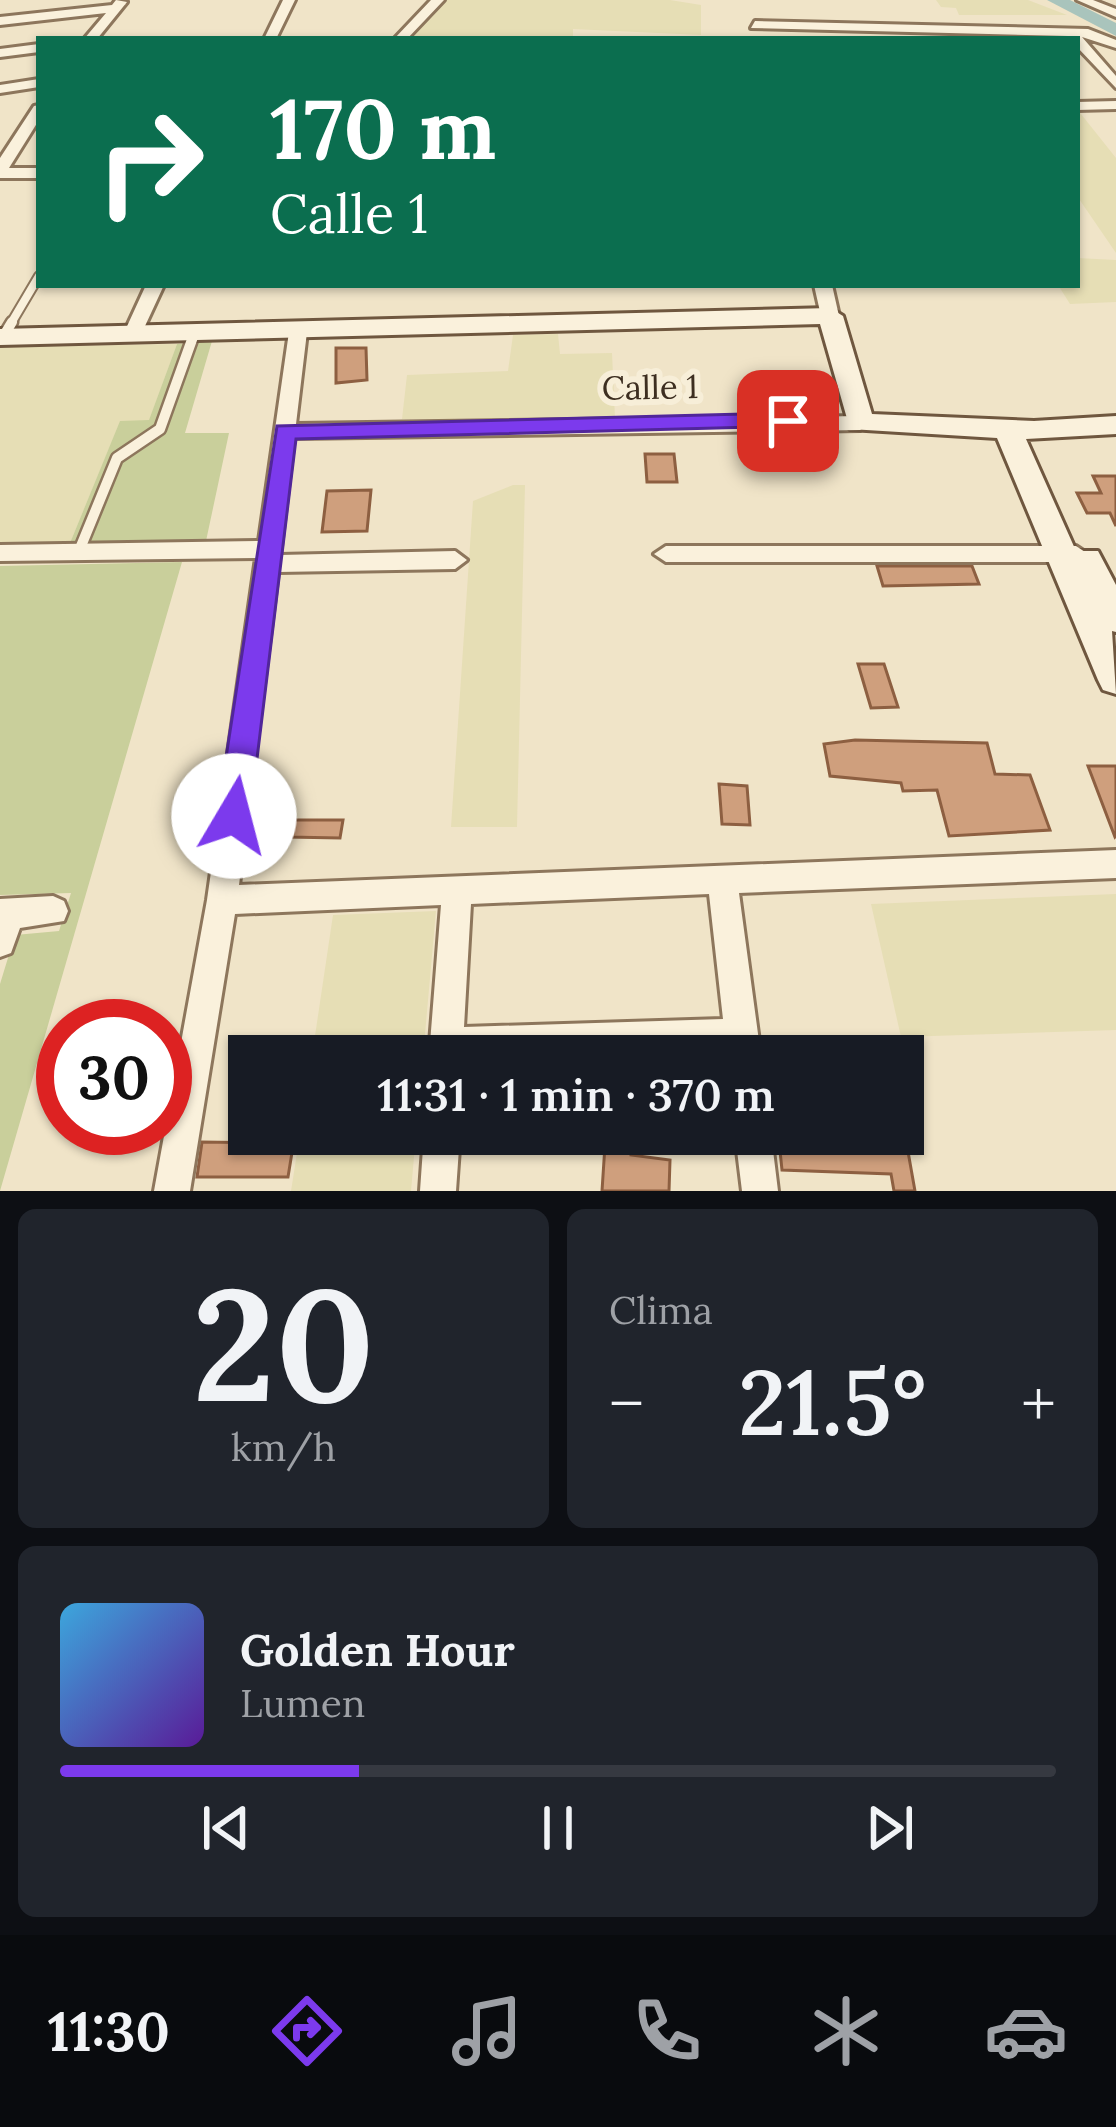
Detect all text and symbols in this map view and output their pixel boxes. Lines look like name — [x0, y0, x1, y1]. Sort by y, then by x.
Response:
text: 170 m — [270, 74, 496, 182]
icon: right — [72, 84, 228, 240]
text: Calle 1 — [270, 179, 428, 248]
street label: Calle 1 — [601, 365, 699, 409]
pin — [737, 370, 839, 472]
icon: arrive — [755, 388, 821, 454]
position arrow — [171, 753, 297, 879]
speed limit sign: 30 — [36, 999, 192, 1155]
text: 11:31 · 1 min · 370 m — [377, 1066, 775, 1123]
text: 20 — [192, 1244, 375, 1444]
text: Clima — [609, 1285, 713, 1335]
text: 21.5° — [738, 1344, 927, 1460]
text: − — [609, 1361, 644, 1445]
text: + — [1021, 1361, 1056, 1445]
text: km/h — [231, 1422, 336, 1472]
text: Golden Hour — [240, 1621, 515, 1678]
text: Lumen — [240, 1678, 366, 1728]
icon: previous — [193, 1795, 259, 1861]
icon: pause — [525, 1795, 591, 1861]
icon: next — [857, 1795, 923, 1861]
icon: directions — [265, 1989, 349, 2073]
icon: music — [445, 1989, 529, 2073]
icon: phone — [625, 1989, 709, 2073]
icon: climate — [804, 1989, 888, 2073]
icon: car — [984, 1989, 1068, 2073]
text: 11:30 — [48, 1997, 170, 2066]

